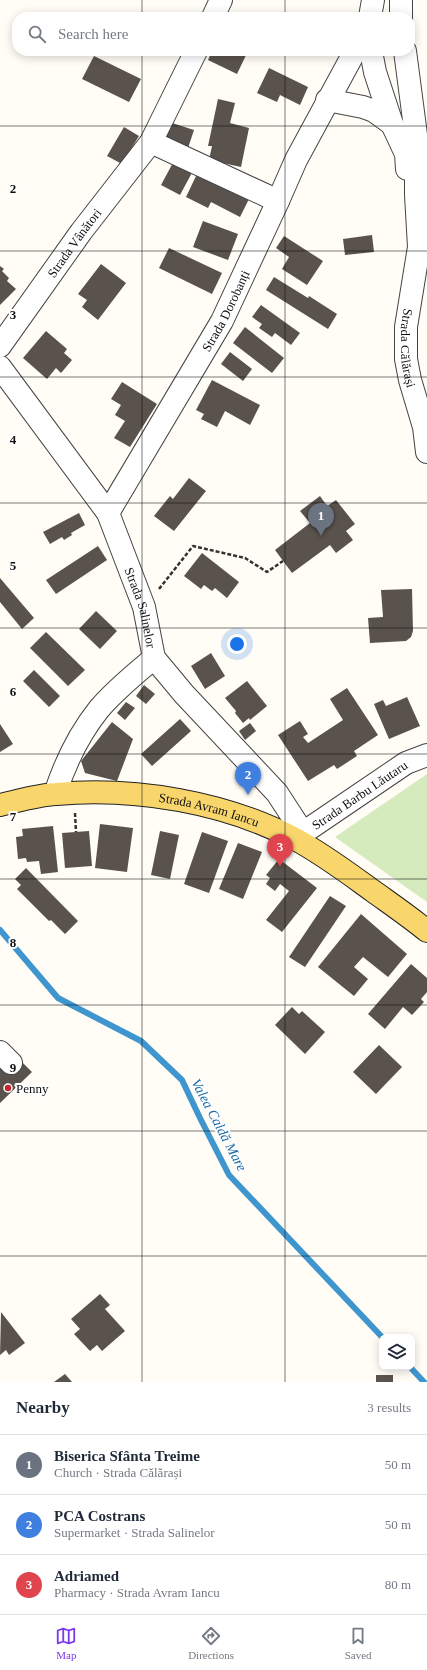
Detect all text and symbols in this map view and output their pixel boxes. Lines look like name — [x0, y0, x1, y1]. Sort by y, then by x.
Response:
search box — [12, 12, 415, 56]
icon: search — [26, 23, 48, 45]
text: Search here — [58, 26, 128, 42]
text: 2 — [10, 181, 16, 196]
street label: Strada Vânători — [44, 205, 104, 280]
street label: Strada Dorobanți — [198, 267, 252, 354]
text: 3 — [10, 307, 17, 322]
street label: Strada Călărași — [398, 308, 419, 390]
text: 4 — [10, 432, 17, 447]
pin: 1 — [308, 503, 334, 536]
text: 5 — [10, 558, 17, 573]
street label: Strada Salinelor — [122, 565, 159, 650]
your location — [227, 634, 247, 654]
text: 6 — [10, 684, 17, 699]
street label: Strada Barbu Lăutaru — [309, 757, 410, 832]
pin: 2 — [235, 762, 261, 795]
street label: Strada Avram Iancu — [158, 789, 262, 830]
text: 7 — [10, 809, 17, 824]
pin: 3 — [267, 834, 293, 867]
text: 8 — [10, 935, 17, 950]
text: 9 — [10, 1060, 17, 1075]
water label: Valea Caldă Mare — [188, 1076, 250, 1174]
place label: Penny — [16, 1081, 49, 1096]
marker: Penny — [3, 1083, 13, 1093]
map controls — [379, 1334, 415, 1370]
button: layers — [379, 1334, 415, 1370]
text: Nearby — [16, 1398, 70, 1417]
text: 3 results — [367, 1400, 411, 1415]
text: Biserica Sfânta Treime — [54, 1448, 200, 1464]
text: 1 — [26, 1457, 32, 1472]
text: 50 m — [385, 1457, 411, 1472]
text: Church · Strada Călărași — [54, 1465, 182, 1480]
text: PCA Costrans — [54, 1508, 145, 1524]
text: 2 — [26, 1517, 32, 1532]
text: 50 m — [385, 1517, 411, 1532]
text: Supermarket · Strada Salinelor — [54, 1525, 215, 1540]
text: Adriamed — [54, 1568, 119, 1584]
text: 3 — [26, 1577, 32, 1592]
text: 80 m — [385, 1577, 411, 1592]
text: Pharmacy · Strada Avram Iancu — [54, 1585, 220, 1600]
tab: Map — [55, 1625, 77, 1661]
tab: Directions — [188, 1625, 234, 1661]
tab: Saved — [345, 1625, 372, 1661]

